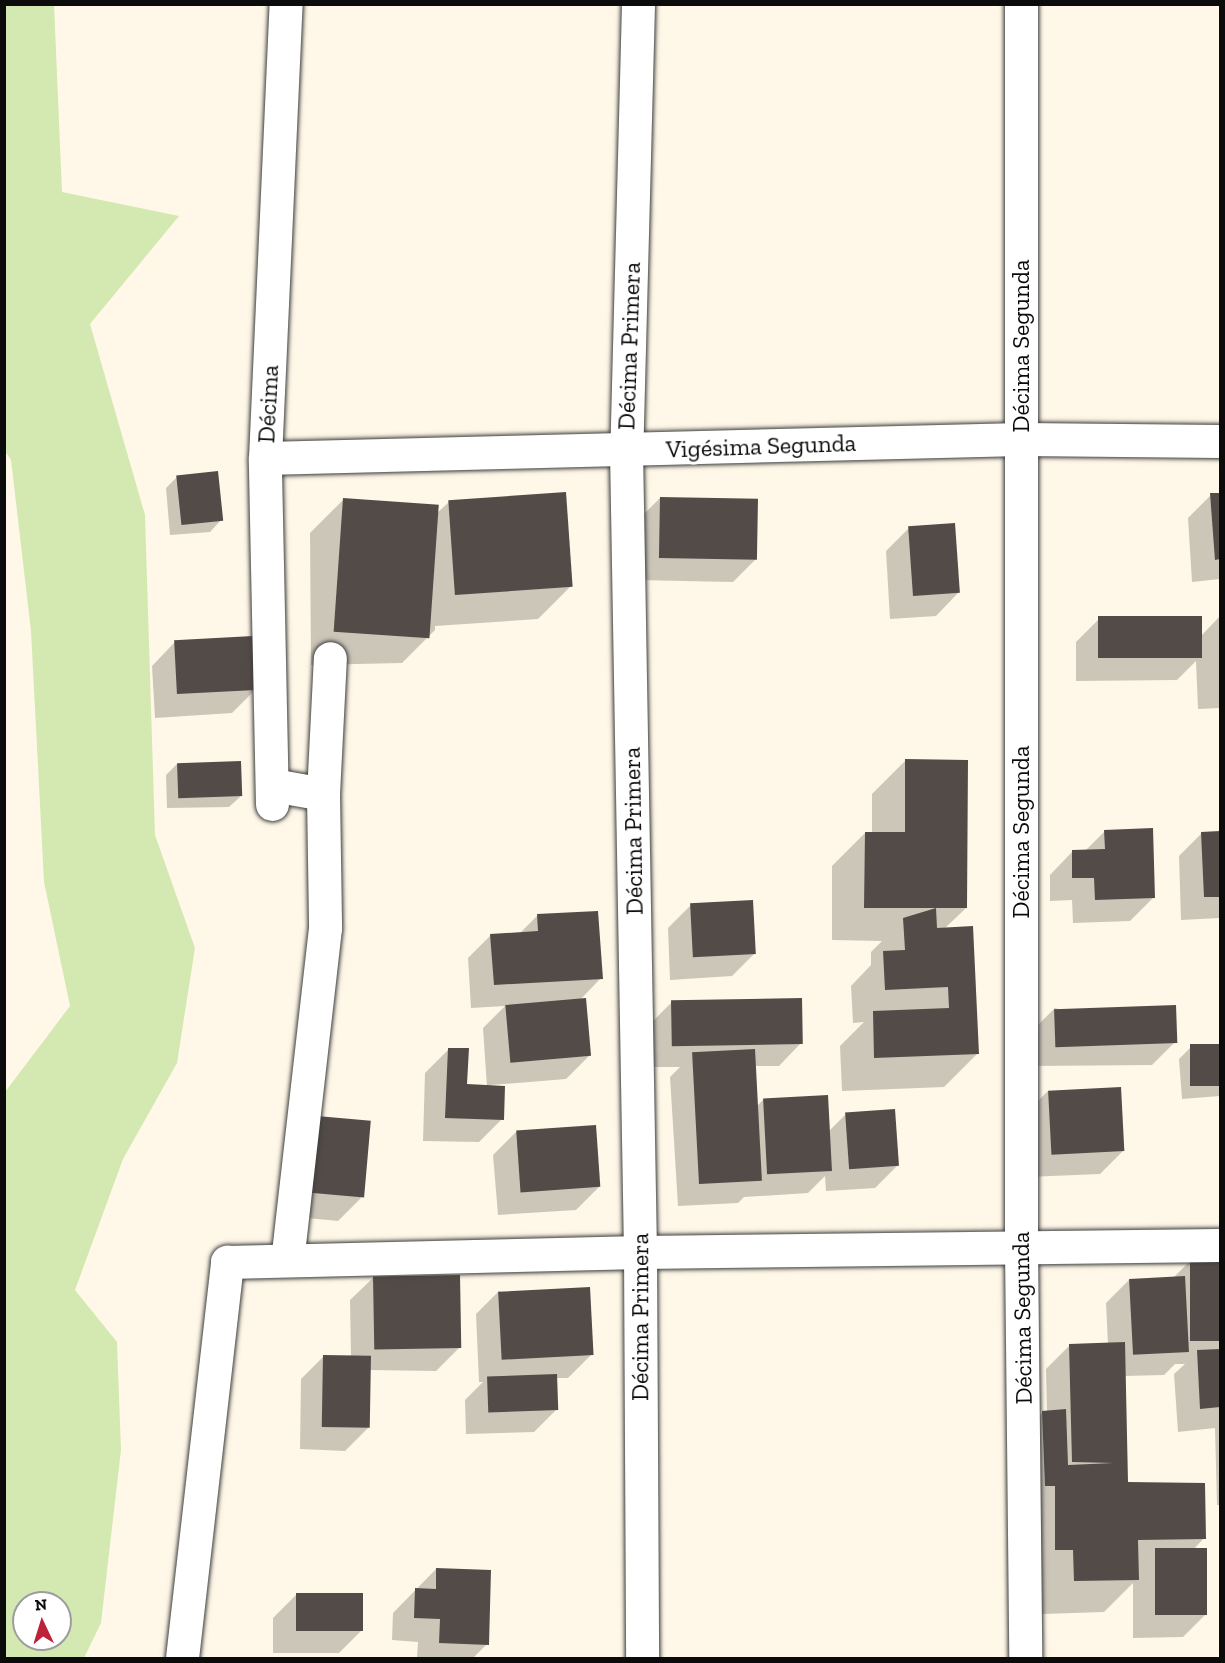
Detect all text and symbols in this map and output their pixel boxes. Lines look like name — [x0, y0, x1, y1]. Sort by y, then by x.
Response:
street label: Décima Segunda — [1007, 260, 1035, 432]
street label: Décima Primera — [612, 262, 646, 430]
street label: Décima — [252, 364, 284, 444]
street label: Vigésima Segunda — [665, 428, 857, 464]
street label: Décima Segunda — [1007, 746, 1035, 918]
street label: Décima Primera — [617, 747, 649, 915]
street label: Décima Segunda — [1006, 1231, 1038, 1405]
street label: Décima Primera — [626, 1233, 654, 1401]
north arrow — [12, 1591, 72, 1651]
text: N — [34, 1595, 48, 1614]

